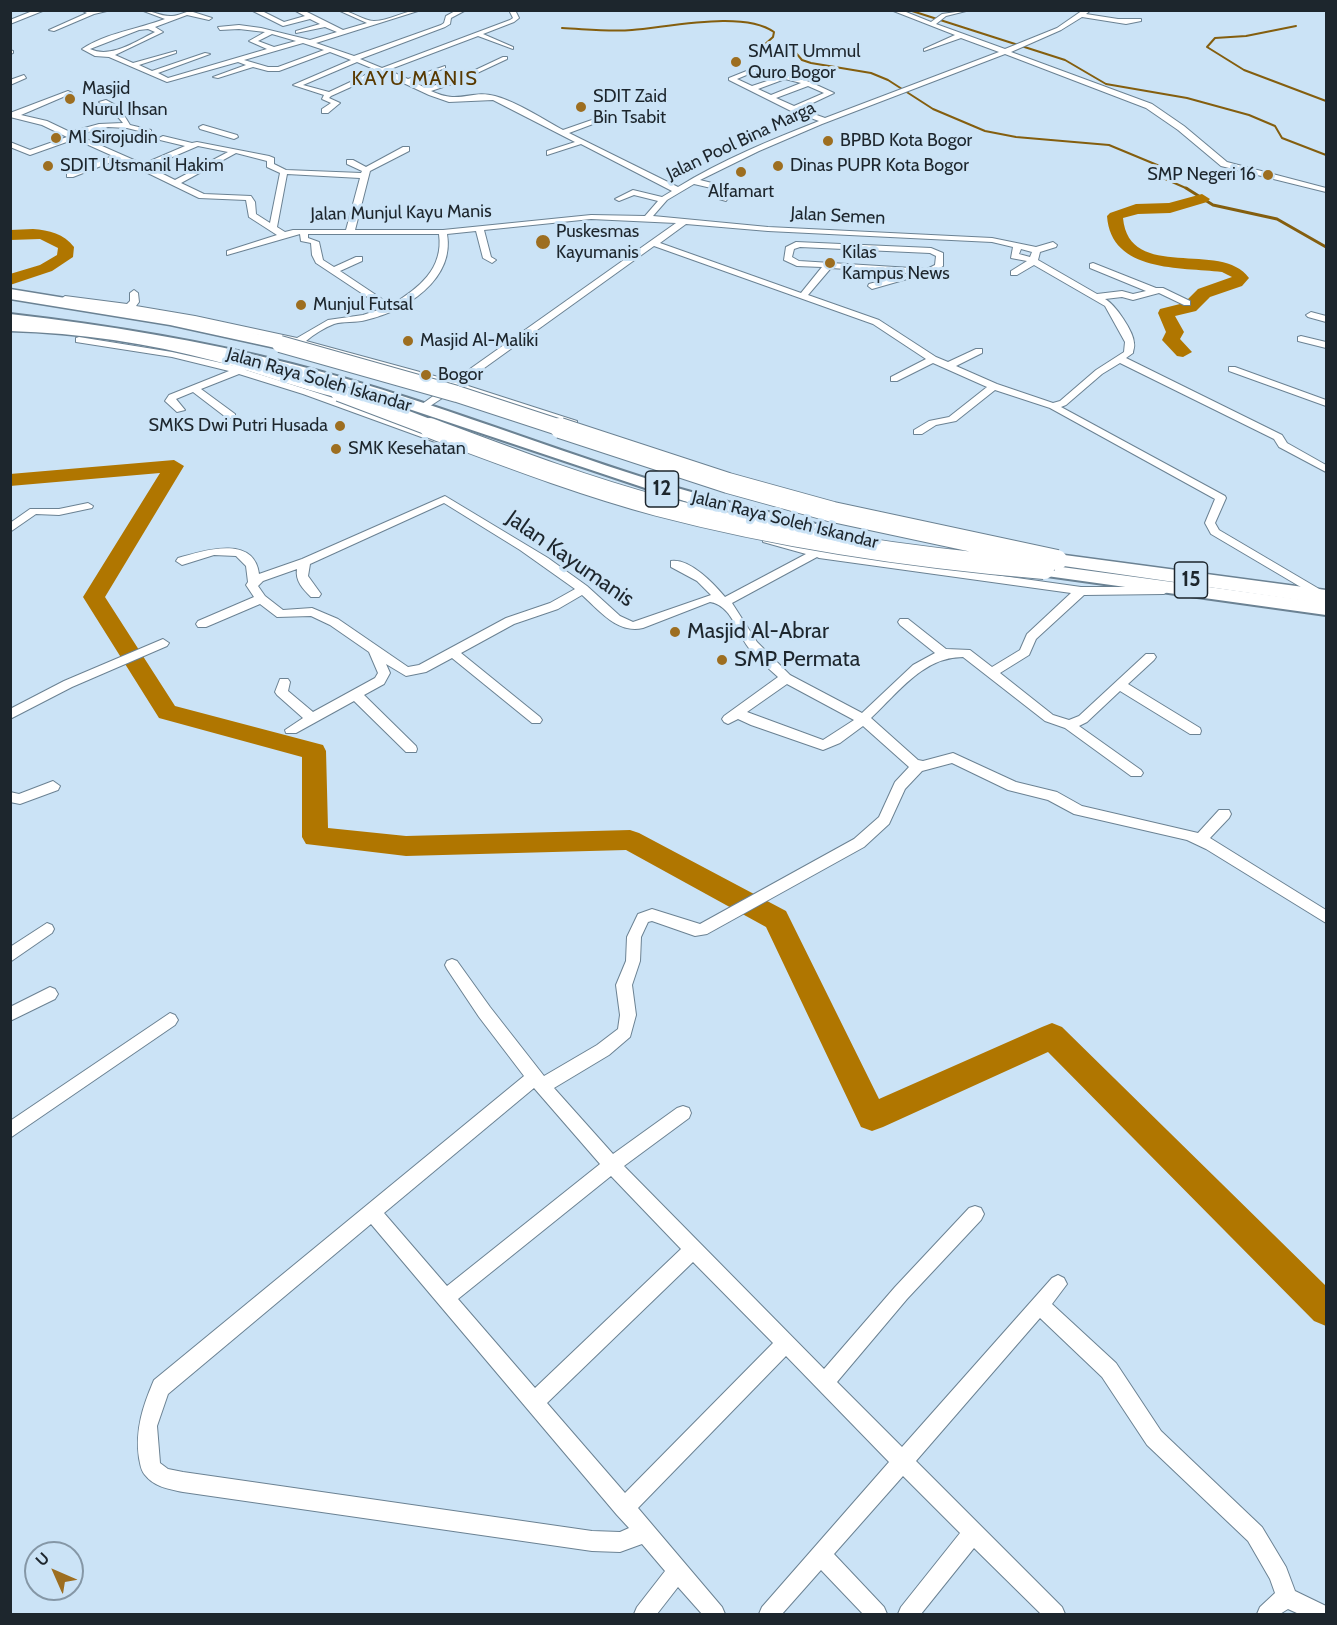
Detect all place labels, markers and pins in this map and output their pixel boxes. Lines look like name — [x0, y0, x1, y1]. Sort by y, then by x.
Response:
place label: SMAIT Ummul Quro Bogor — [748, 41, 860, 84]
marker: SMAIT Ummul Quro Bogor — [729, 55, 743, 69]
place label: Masjid Nurul Ihsan — [82, 78, 168, 121]
place label: SDIT Zaid Bin Tsabit — [593, 86, 667, 128]
marker: Masjid Nurul Ihsan — [63, 92, 77, 106]
marker: SDIT Zaid Bin Tsabit — [574, 100, 588, 114]
place label: MI Sirojudin — [68, 127, 158, 149]
place label: BPBD Kota Bogor — [840, 130, 972, 152]
marker: MI Sirojudin — [49, 131, 63, 145]
marker: BPBD Kota Bogor — [821, 134, 835, 148]
place label: SDIT Utsmanil Hakim — [60, 155, 224, 177]
place label: Dinas PUPR Kota Bogor — [790, 155, 969, 177]
marker: SDIT Utsmanil Hakim — [41, 159, 55, 173]
marker: Dinas PUPR Kota Bogor — [771, 159, 785, 173]
place label: SMP Negeri 16 — [1147, 164, 1256, 186]
marker: Alfamart — [734, 165, 748, 179]
marker: SMP Negeri 16 — [1261, 168, 1275, 182]
place label: Alfamart — [708, 181, 774, 203]
place label: Puskesmas Kayumanis — [556, 221, 639, 264]
marker: Puskesmas Kayumanis — [534, 233, 552, 251]
place label: Kilas Kampus News — [842, 242, 950, 284]
marker: Kilas Kampus News — [823, 256, 837, 270]
place label: Munjul Futsal — [313, 294, 413, 316]
marker: Munjul Futsal — [294, 298, 308, 312]
place label: Masjid Al-Maliki — [420, 330, 538, 352]
marker: Masjid Al-Maliki — [401, 334, 415, 348]
place label: Bogor — [438, 364, 483, 386]
marker: Bogor — [419, 368, 433, 382]
place label: SMKS Dwi Putri Husada — [148, 415, 328, 437]
marker: SMKS Dwi Putri Husada — [333, 419, 347, 433]
place label: SMK Kesehatan — [348, 438, 466, 460]
marker: SMK Kesehatan — [329, 442, 343, 456]
place label: Masjid Al-Abrar — [687, 619, 829, 645]
marker: Masjid Al-Abrar — [668, 625, 682, 639]
place label: SMP Permata — [734, 647, 860, 673]
marker: SMP Permata — [715, 653, 729, 667]

